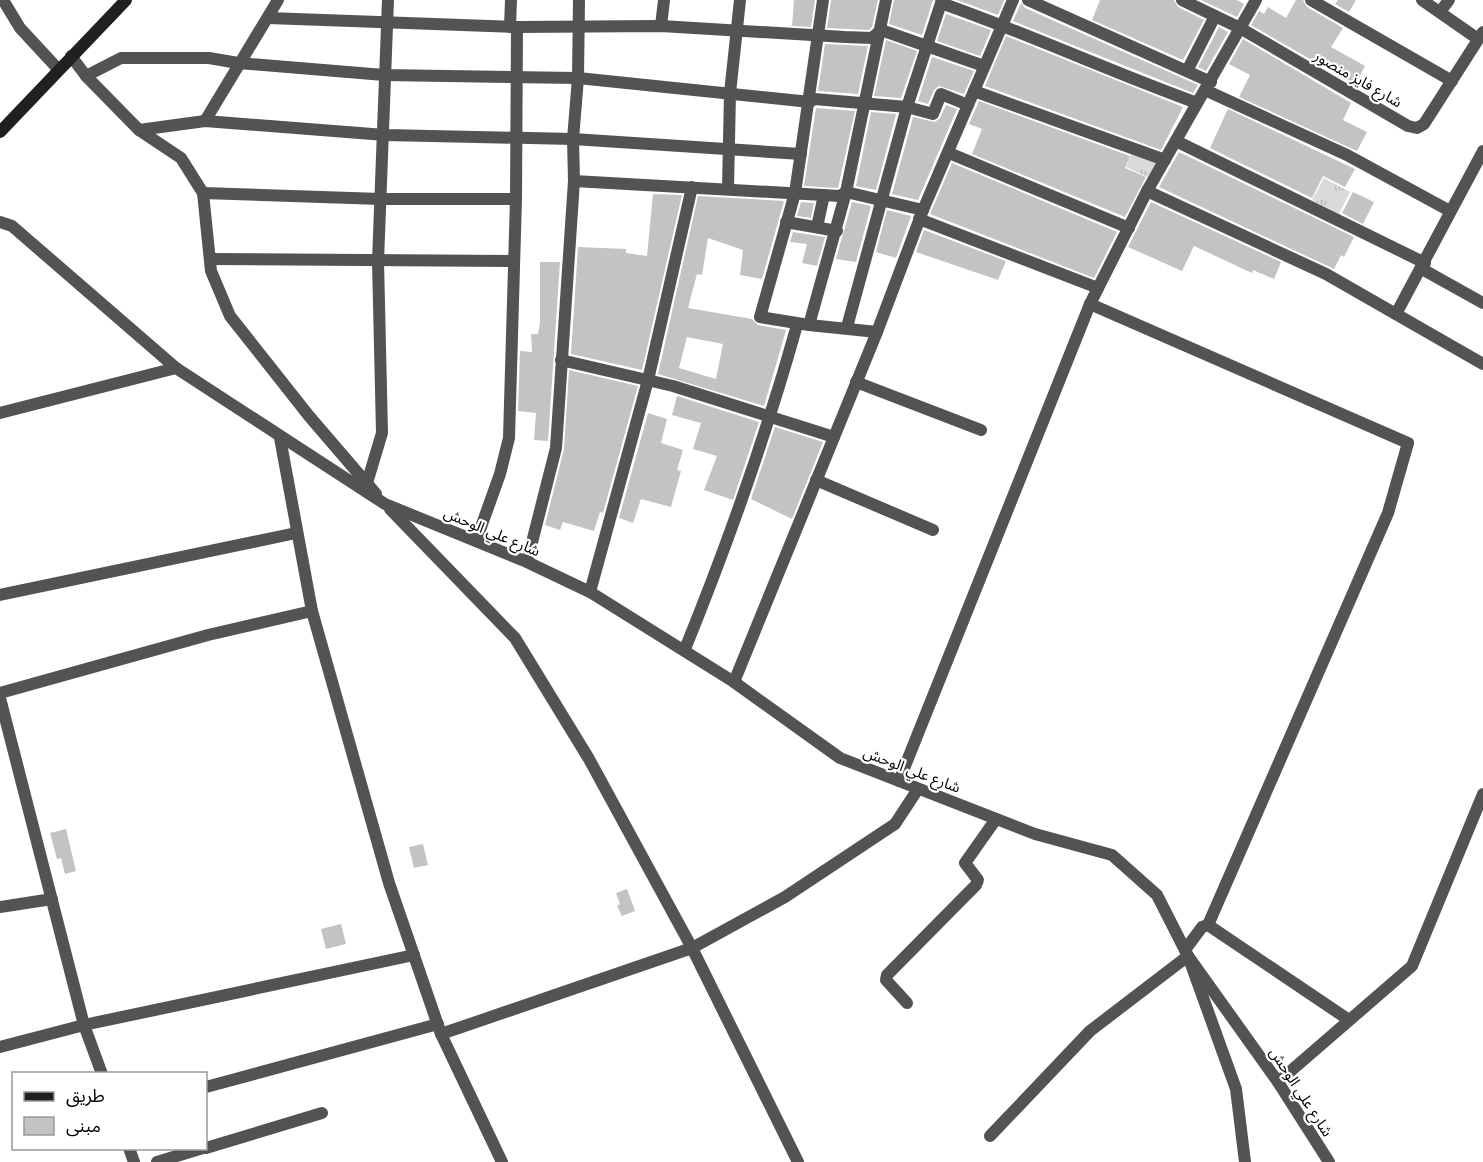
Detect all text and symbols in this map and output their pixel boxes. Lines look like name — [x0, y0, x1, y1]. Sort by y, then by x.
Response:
street label: شارع فايز منصور — [1309, 45, 1406, 114]
street label: شارع علي الوحش — [440, 503, 543, 563]
street label: شارع علي الوحش — [860, 742, 964, 800]
street label: شارع علي الوحش — [1263, 1044, 1337, 1142]
legend — [12, 1072, 207, 1150]
text: طريق — [66, 1084, 105, 1107]
text: مبنى — [66, 1114, 101, 1137]

